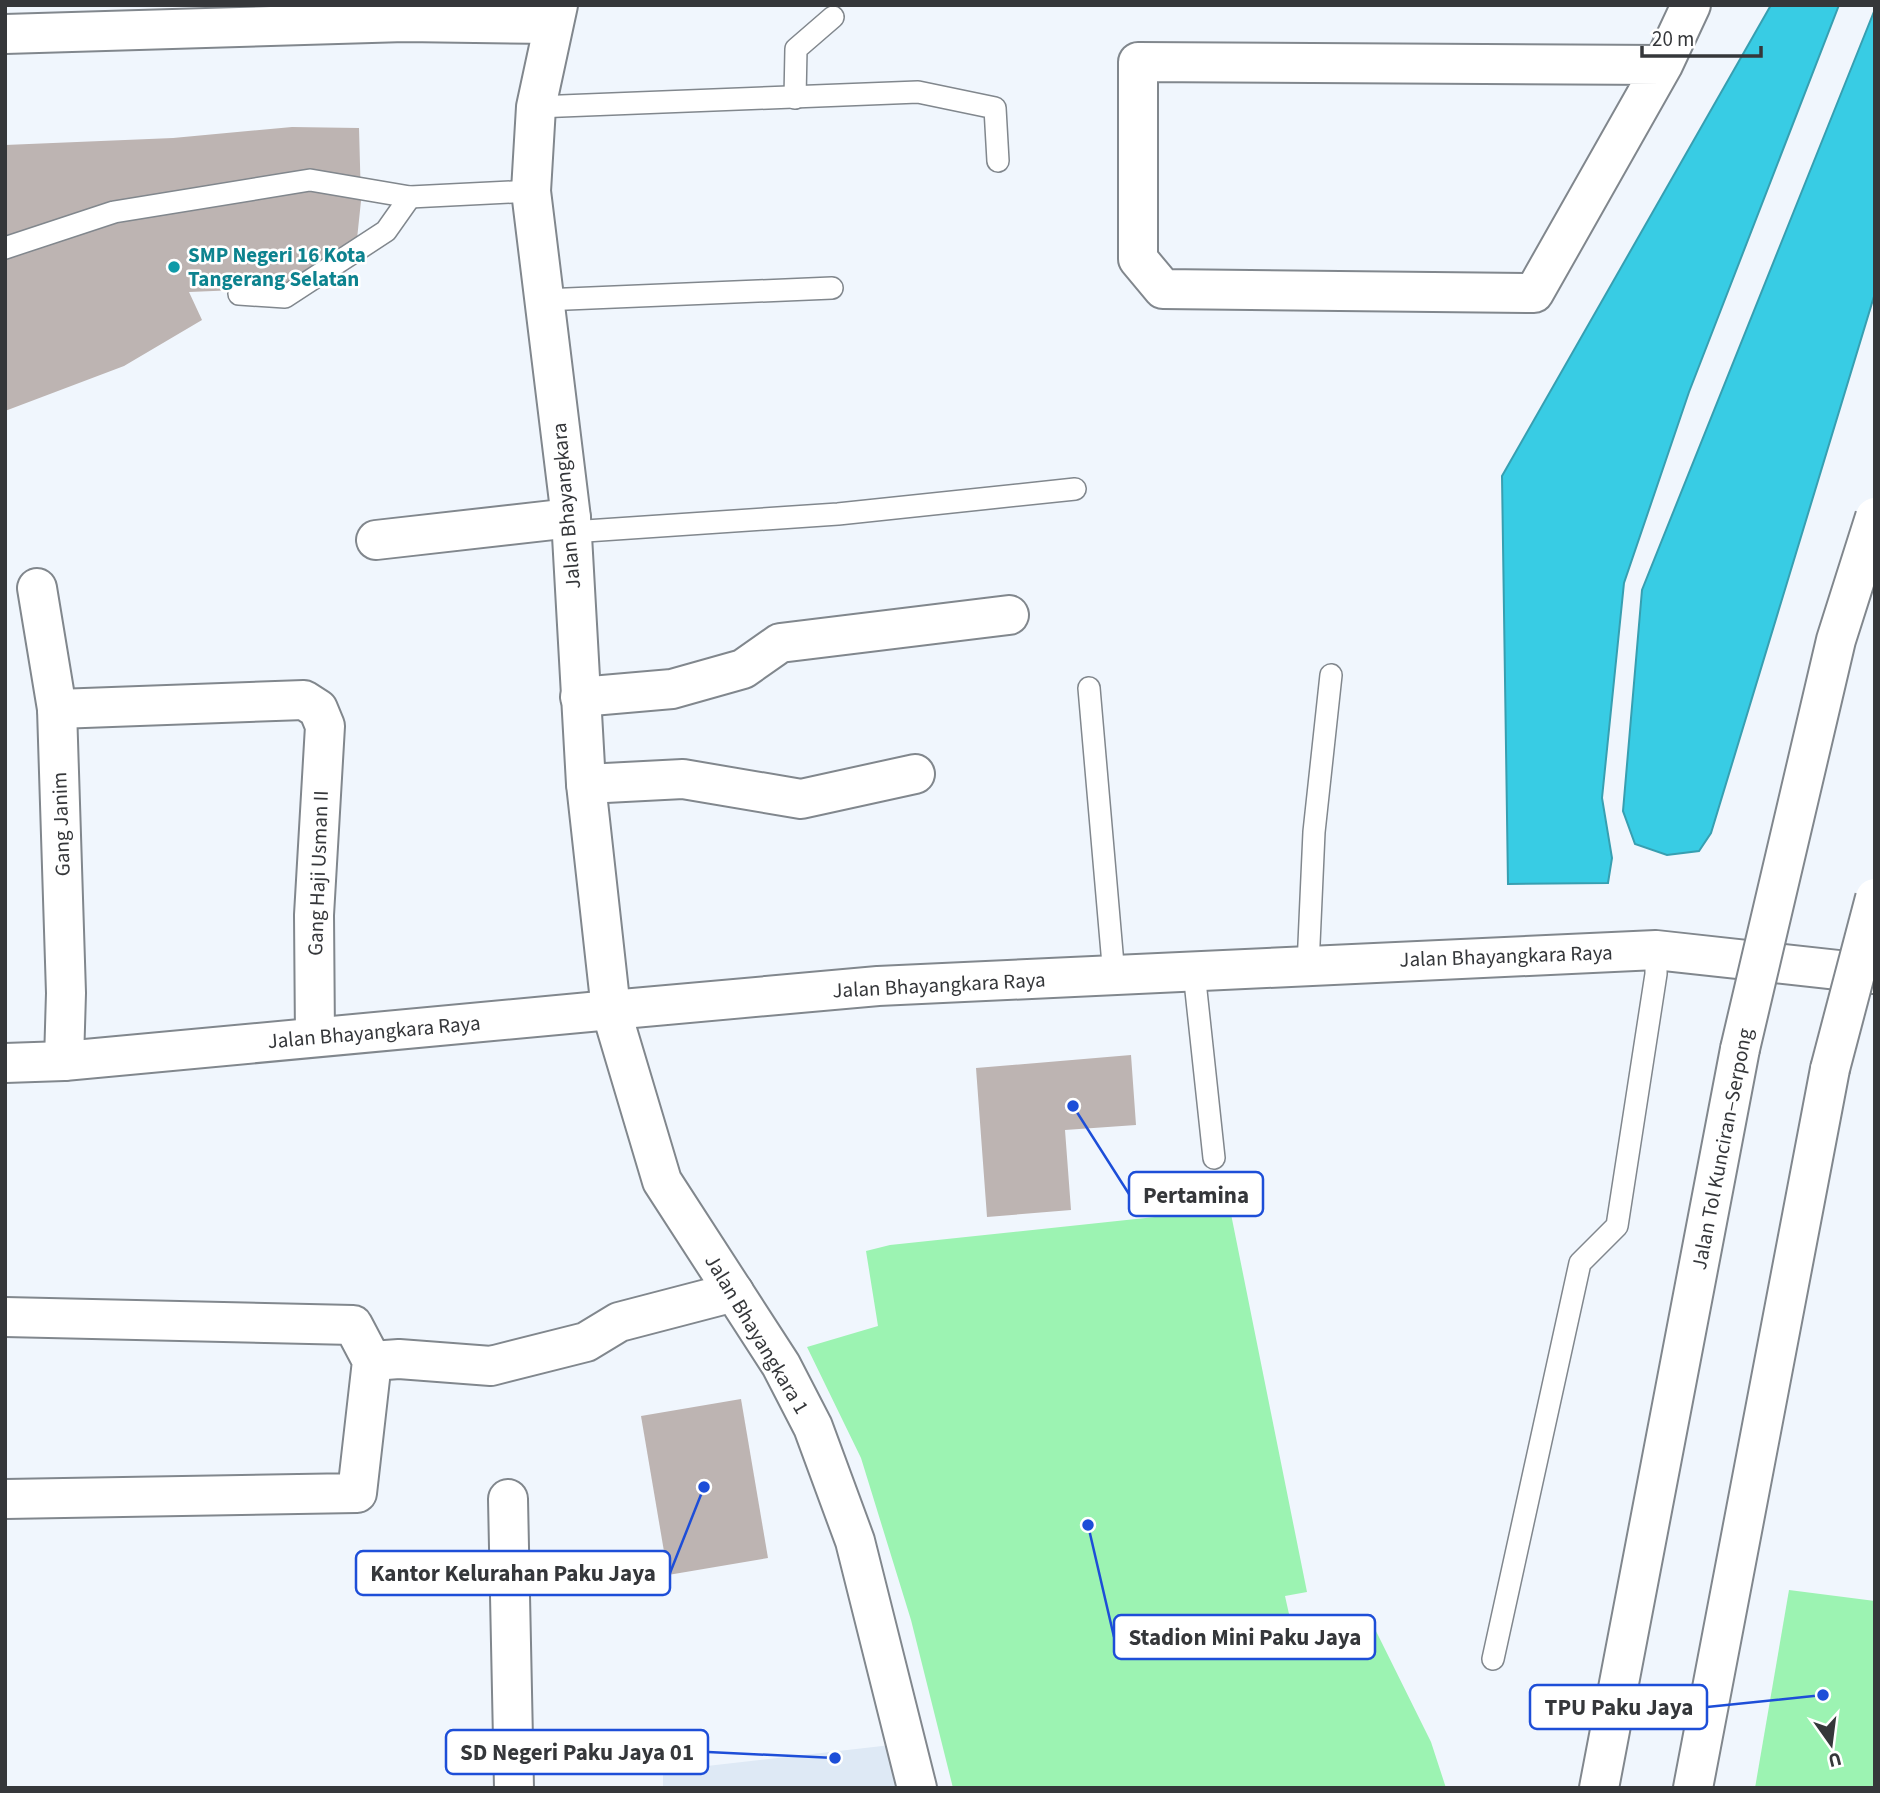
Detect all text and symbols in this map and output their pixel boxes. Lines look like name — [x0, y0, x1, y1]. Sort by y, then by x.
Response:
scale bar — [1642, 14, 1761, 58]
text: 20 m — [1652, 24, 1694, 54]
place label: SMP Negeri 16 Kota Tangerang Selatan — [188, 240, 366, 294]
marker: SMP Negeri 16 Kota Tangerang Selatan — [166, 259, 182, 275]
street label: Jalan Bhayangkara — [544, 422, 588, 590]
street label: Gang Janim — [44, 771, 78, 877]
street label: Gang Haji Usman II — [300, 790, 336, 956]
street label: Jalan Bhayangkara Raya — [1399, 937, 1613, 975]
street label: Jalan Bhayangkara Raya — [832, 964, 1046, 1006]
street label: Jalan Bhayangkara Raya — [266, 1008, 482, 1056]
street label: Jalan Tol Kunciran–Serpong — [1684, 1025, 1760, 1272]
callout: Pertamina — [1129, 1172, 1263, 1216]
text: Pertamina — [1143, 1179, 1249, 1212]
street label: Jalan Bhayangkara 1 — [697, 1249, 817, 1419]
callout: Kantor Kelurahan Paku Jaya — [356, 1551, 670, 1595]
text: Kantor Kelurahan Paku Jaya — [370, 1557, 656, 1590]
callout: Stadion Mini Paku Jaya — [1114, 1615, 1375, 1659]
text: Stadion Mini Paku Jaya — [1128, 1621, 1362, 1654]
callout: TPU Paku Jaya — [1530, 1685, 1707, 1729]
text: TPU Paku Jaya — [1545, 1691, 1693, 1724]
north arrow — [1796, 1709, 1866, 1779]
callout: SD Negeri Paku Jaya 01 — [446, 1730, 708, 1774]
text: SD Negeri Paku Jaya 01 — [460, 1736, 694, 1769]
text: U — [1825, 1744, 1844, 1774]

